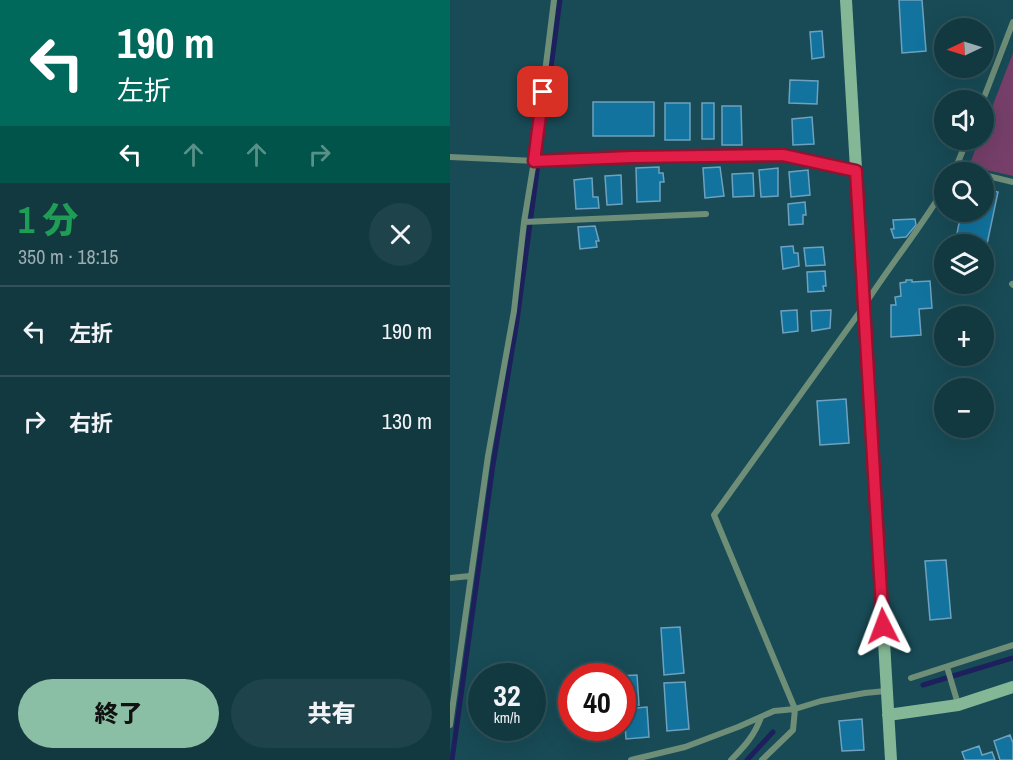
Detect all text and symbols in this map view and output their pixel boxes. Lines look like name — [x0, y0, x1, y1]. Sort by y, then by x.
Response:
text: 190 m — [117, 15, 215, 71]
north arrow — [934, 18, 994, 78]
map controls — [934, 18, 994, 438]
icon: left — [18, 24, 96, 102]
pin — [517, 66, 568, 117]
text: 左折 — [117, 72, 171, 108]
icon: arrive — [526, 75, 559, 108]
button: sound — [934, 90, 994, 150]
icon: left — [114, 138, 147, 171]
icon: ahead — [177, 138, 210, 171]
icon: ahead — [240, 138, 273, 171]
icon: right — [303, 138, 336, 171]
button: search — [934, 162, 994, 222]
text: 1 分 — [18, 196, 79, 244]
button: close — [369, 203, 432, 266]
button: layers — [934, 234, 994, 294]
text: 350 m · 18:15 — [18, 243, 118, 270]
button: + — [934, 306, 994, 366]
icon: left — [18, 315, 51, 348]
text: 190 m — [382, 316, 432, 346]
text: 左折 — [69, 318, 113, 348]
button: − — [934, 378, 994, 438]
icon: right — [18, 405, 51, 438]
text: 130 m — [382, 406, 432, 436]
text: 右折 — [69, 408, 113, 438]
position arrow — [851, 594, 915, 658]
speed limit sign: 40 — [558, 663, 636, 741]
text: 32 — [493, 675, 521, 715]
button: 終了 — [18, 679, 219, 748]
button: 共有 — [231, 679, 432, 748]
text: km/h — [494, 707, 520, 728]

